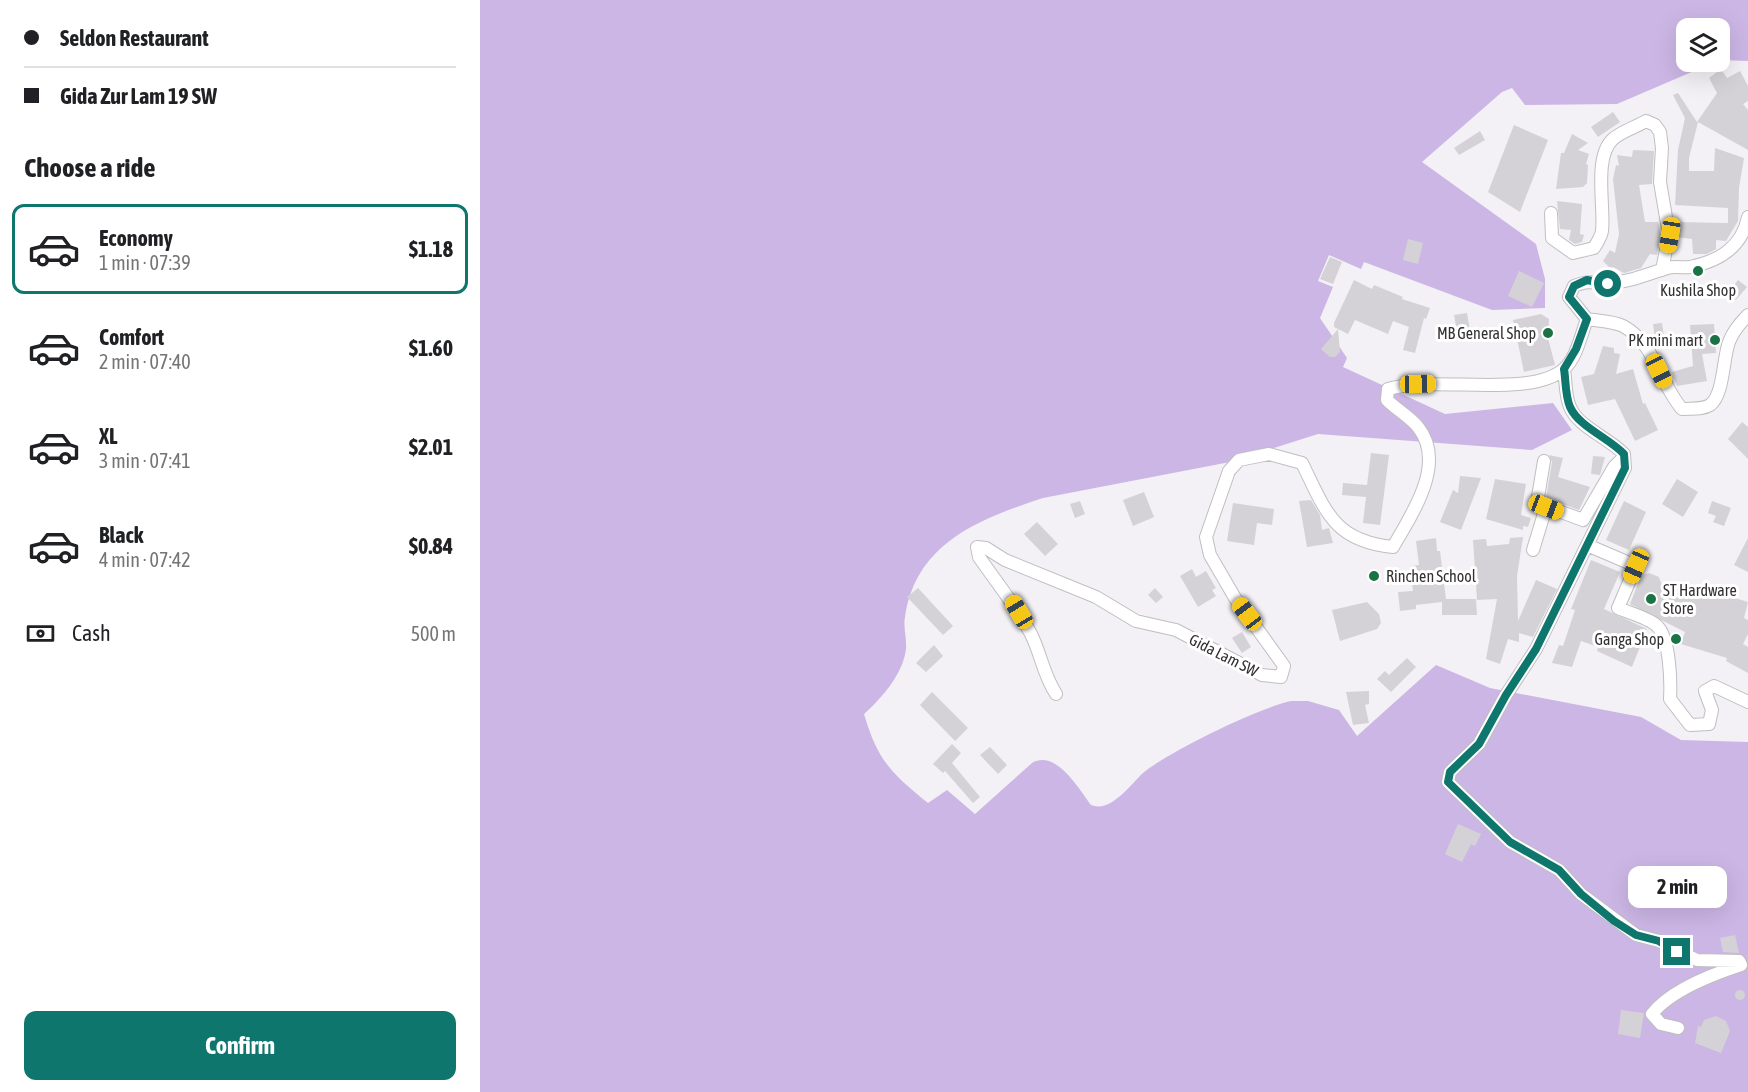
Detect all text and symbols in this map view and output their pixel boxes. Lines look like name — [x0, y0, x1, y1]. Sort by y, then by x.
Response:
map controls — [1676, 18, 1730, 72]
button: layers — [1676, 18, 1730, 72]
text: Seldon Restaurant — [60, 25, 209, 51]
text: Gida Zur Lam 19 SW — [60, 83, 217, 109]
text: Choose a ride — [24, 152, 156, 183]
car — [1658, 216, 1682, 254]
icon: car — [27, 222, 81, 276]
text: Economy — [99, 225, 173, 251]
text: $1.18 — [409, 236, 453, 262]
text: 1 min · 07:39 — [99, 251, 191, 274]
marker: Kushila Shop — [1691, 264, 1705, 278]
route start — [1594, 270, 1621, 297]
place label: Kushila Shop — [1660, 281, 1736, 300]
icon: car — [27, 321, 81, 375]
text: Comfort — [99, 324, 164, 350]
place label: MB General Shop — [1437, 324, 1536, 343]
marker: MB General Shop — [1541, 326, 1555, 340]
place label: PK mini mart — [1628, 331, 1703, 349]
marker: PK mini mart — [1708, 333, 1722, 347]
text: $1.60 — [409, 335, 453, 361]
text: 2 min · 07:40 — [99, 350, 191, 373]
car — [1643, 351, 1675, 391]
car — [1400, 375, 1436, 393]
icon: car — [27, 420, 81, 474]
text: XL — [99, 423, 117, 449]
text: $2.01 — [409, 434, 453, 460]
text: 3 min · 07:41 — [99, 449, 191, 472]
car — [1526, 492, 1566, 522]
icon: car — [27, 519, 81, 573]
text: Black — [99, 522, 143, 548]
text: $0.84 — [409, 533, 453, 559]
car — [1620, 546, 1652, 586]
text: 4 min · 07:42 — [99, 548, 191, 571]
place label: Rinchen School — [1386, 567, 1477, 585]
marker: Rinchen School — [1367, 569, 1381, 583]
place label: ST Hardware Store — [1663, 581, 1737, 617]
car — [1002, 592, 1036, 632]
marker: ST Hardware Store — [1644, 592, 1658, 606]
car — [1229, 594, 1265, 634]
icon: cash — [24, 617, 57, 650]
text: Cash — [72, 620, 111, 646]
text: 500 m — [411, 622, 456, 645]
street label: Gida Lam SW — [1186, 630, 1262, 680]
place label: Ganga Shop — [1595, 630, 1664, 649]
marker: Ganga Shop — [1669, 632, 1683, 646]
callout: 2 min — [1628, 865, 1726, 907]
text: 2 min — [1657, 875, 1698, 898]
route end — [1663, 938, 1690, 965]
button: Confirm — [24, 1011, 456, 1080]

